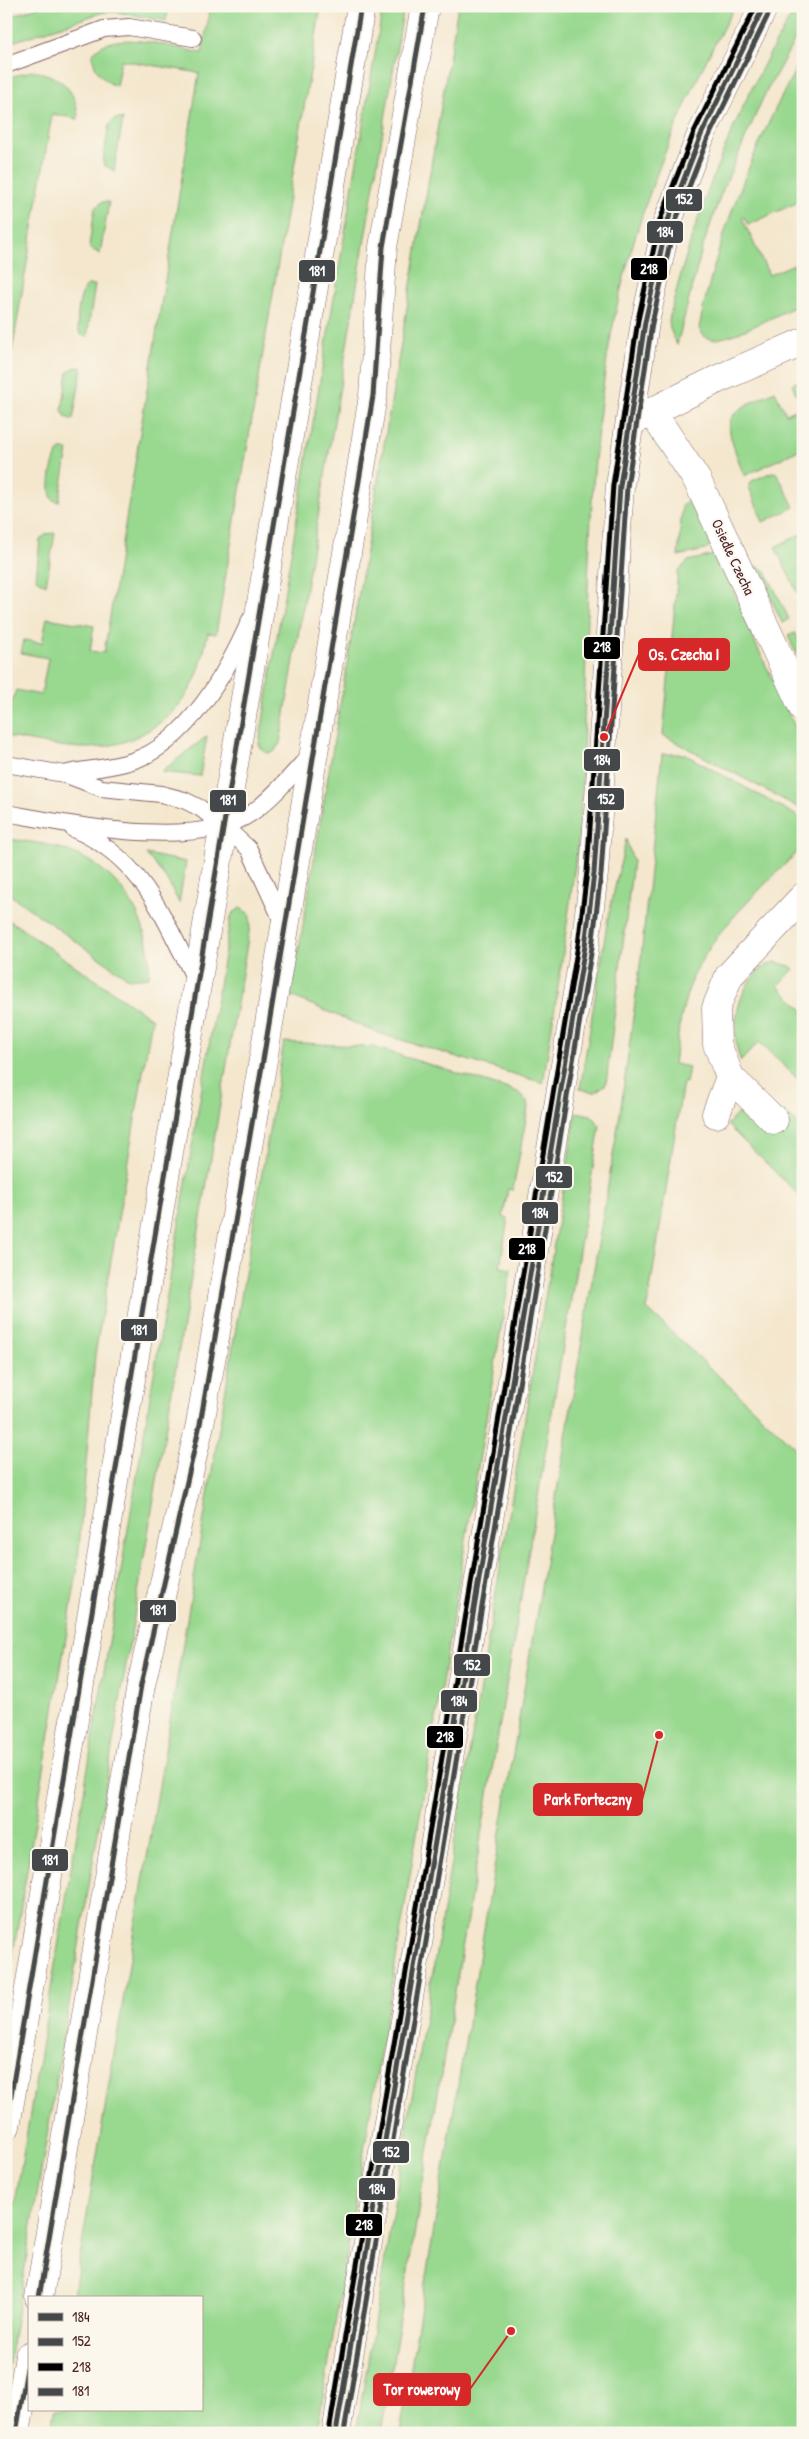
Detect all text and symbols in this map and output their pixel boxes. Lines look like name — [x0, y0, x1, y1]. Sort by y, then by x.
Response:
line badge: 152 — [665, 188, 703, 212]
text: 152 — [675, 189, 693, 208]
line badge: 184 — [646, 220, 684, 244]
text: 184 — [657, 222, 674, 241]
line badge: 218 — [630, 257, 668, 281]
line badge: 181 — [298, 259, 336, 283]
text: 218 — [640, 259, 658, 278]
text: 181 — [309, 261, 325, 280]
street label: Osiedle Czecha — [707, 515, 760, 598]
line badge: 218 — [583, 636, 621, 660]
text: 218 — [593, 637, 611, 656]
callout: Os. Czecha I — [639, 639, 729, 670]
text: Os. Czecha I — [649, 643, 719, 665]
line badge: 184 — [583, 748, 621, 772]
text: 184 — [594, 750, 611, 769]
line badge: 152 — [587, 787, 625, 811]
line badge: 181 — [209, 789, 247, 813]
text: 152 — [597, 789, 615, 808]
text: 181 — [220, 790, 236, 809]
line badge: 152 — [535, 1165, 573, 1189]
text: 152 — [545, 1167, 563, 1186]
line badge: 184 — [521, 1201, 559, 1225]
text: 184 — [532, 1203, 549, 1222]
line badge: 218 — [508, 1237, 546, 1261]
text: 218 — [518, 1239, 536, 1258]
line badge: 181 — [120, 1318, 158, 1342]
text: 181 — [131, 1320, 147, 1339]
line badge: 181 — [139, 1599, 177, 1623]
text: 181 — [150, 1600, 166, 1619]
line badge: 152 — [453, 1653, 491, 1677]
text: 152 — [463, 1655, 481, 1674]
line badge: 184 — [440, 1689, 478, 1713]
text: 184 — [451, 1691, 468, 1710]
line badge: 218 — [426, 1725, 464, 1749]
text: 218 — [436, 1727, 454, 1746]
callout: Park Forteczny — [534, 1784, 642, 1815]
text: Park Forteczny — [544, 1788, 632, 1811]
line badge: 181 — [31, 1848, 69, 1872]
text: 181 — [42, 1850, 58, 1869]
line badge: 152 — [372, 2140, 410, 2164]
text: 152 — [382, 2142, 400, 2161]
line badge: 184 — [358, 2177, 396, 2201]
text: 184 — [369, 2179, 386, 2198]
line badge: 218 — [345, 2213, 383, 2237]
text: 218 — [355, 2215, 373, 2234]
legend — [28, 2296, 202, 2412]
text: 184 — [72, 2306, 90, 2327]
text: 152 — [72, 2330, 91, 2351]
text: 218 — [72, 2356, 91, 2377]
callout: Tor rowerowy — [374, 2374, 470, 2405]
text: Tor rowerowy — [383, 2378, 461, 2401]
text: 181 — [72, 2380, 89, 2401]

